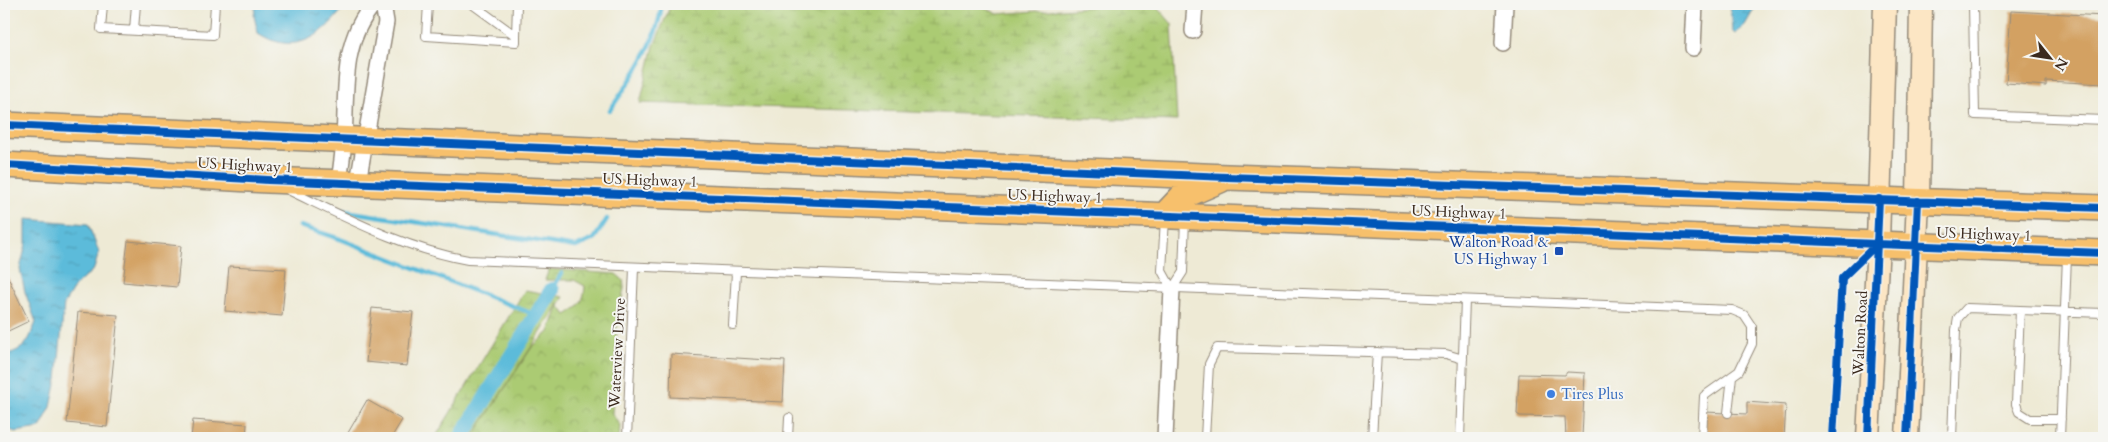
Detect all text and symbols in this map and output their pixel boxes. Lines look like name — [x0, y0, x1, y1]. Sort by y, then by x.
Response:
north arrow — [2026, 32, 2076, 82]
text: N — [2050, 54, 2072, 74]
street label: US Highway 1 — [197, 153, 293, 177]
street label: US Highway 1 — [602, 168, 698, 192]
street label: US Highway 1 — [1007, 184, 1103, 208]
street label: US Highway 1 — [1411, 200, 1507, 224]
street label: US Highway 1 — [1936, 222, 2032, 246]
place label: Walton Road & US Highway 1 — [1448, 232, 1549, 269]
marker: Walton Road & US Highway 1 — [1553, 245, 1565, 257]
street label: Walton Road — [1848, 290, 1872, 377]
street label: Waterview Drive — [604, 297, 630, 410]
place label: Tires Plus — [1561, 384, 1623, 404]
marker: Tires Plus — [1545, 388, 1557, 400]

